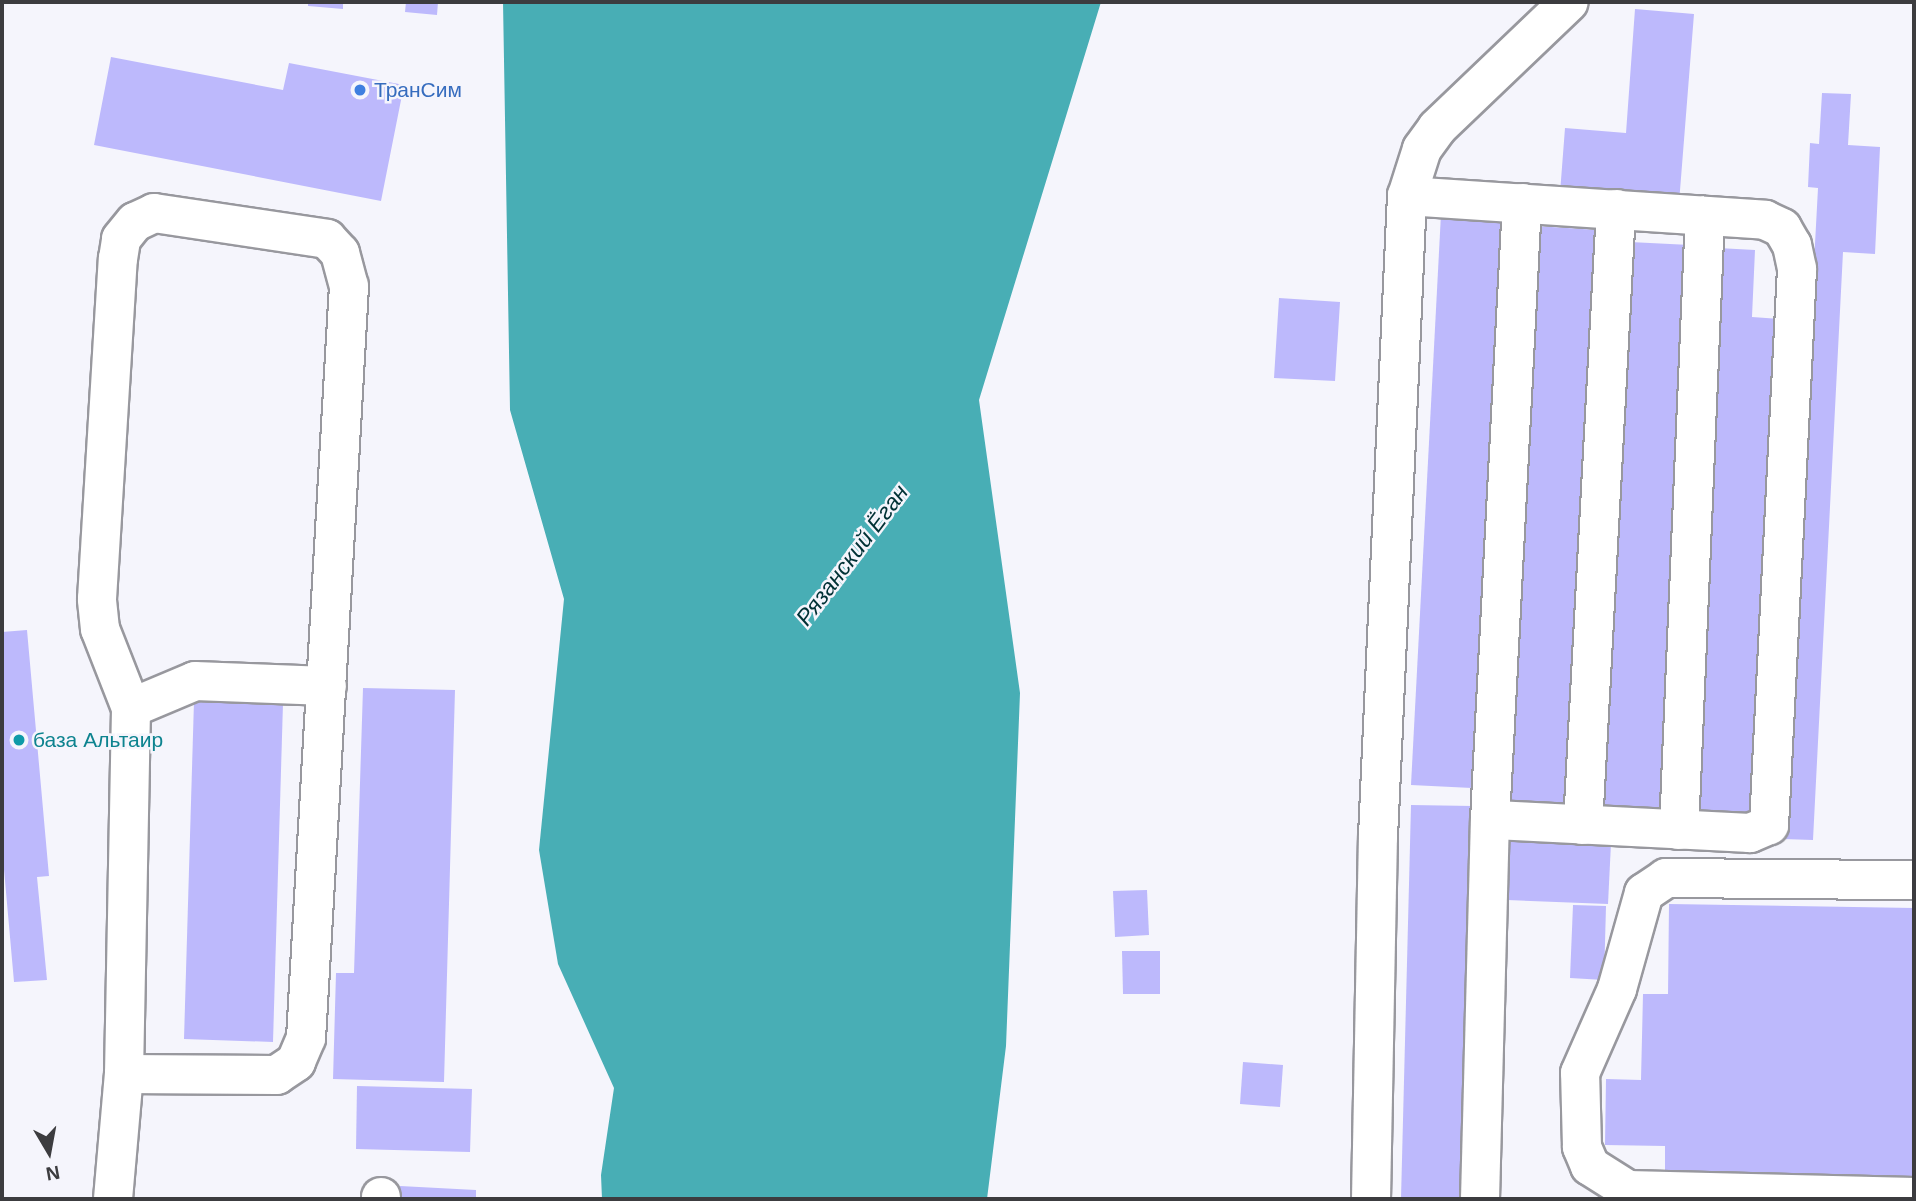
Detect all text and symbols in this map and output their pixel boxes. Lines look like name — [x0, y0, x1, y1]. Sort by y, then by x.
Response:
place label: ТранСим — [374, 77, 462, 103]
marker: ТранСим — [352, 82, 368, 98]
water label: Рязанский Ёган — [790, 479, 914, 631]
place label: база Альтаир — [33, 727, 163, 753]
marker: база Альтаир — [11, 732, 27, 748]
north arrow — [14, 1117, 84, 1187]
text: N — [44, 1162, 61, 1185]

